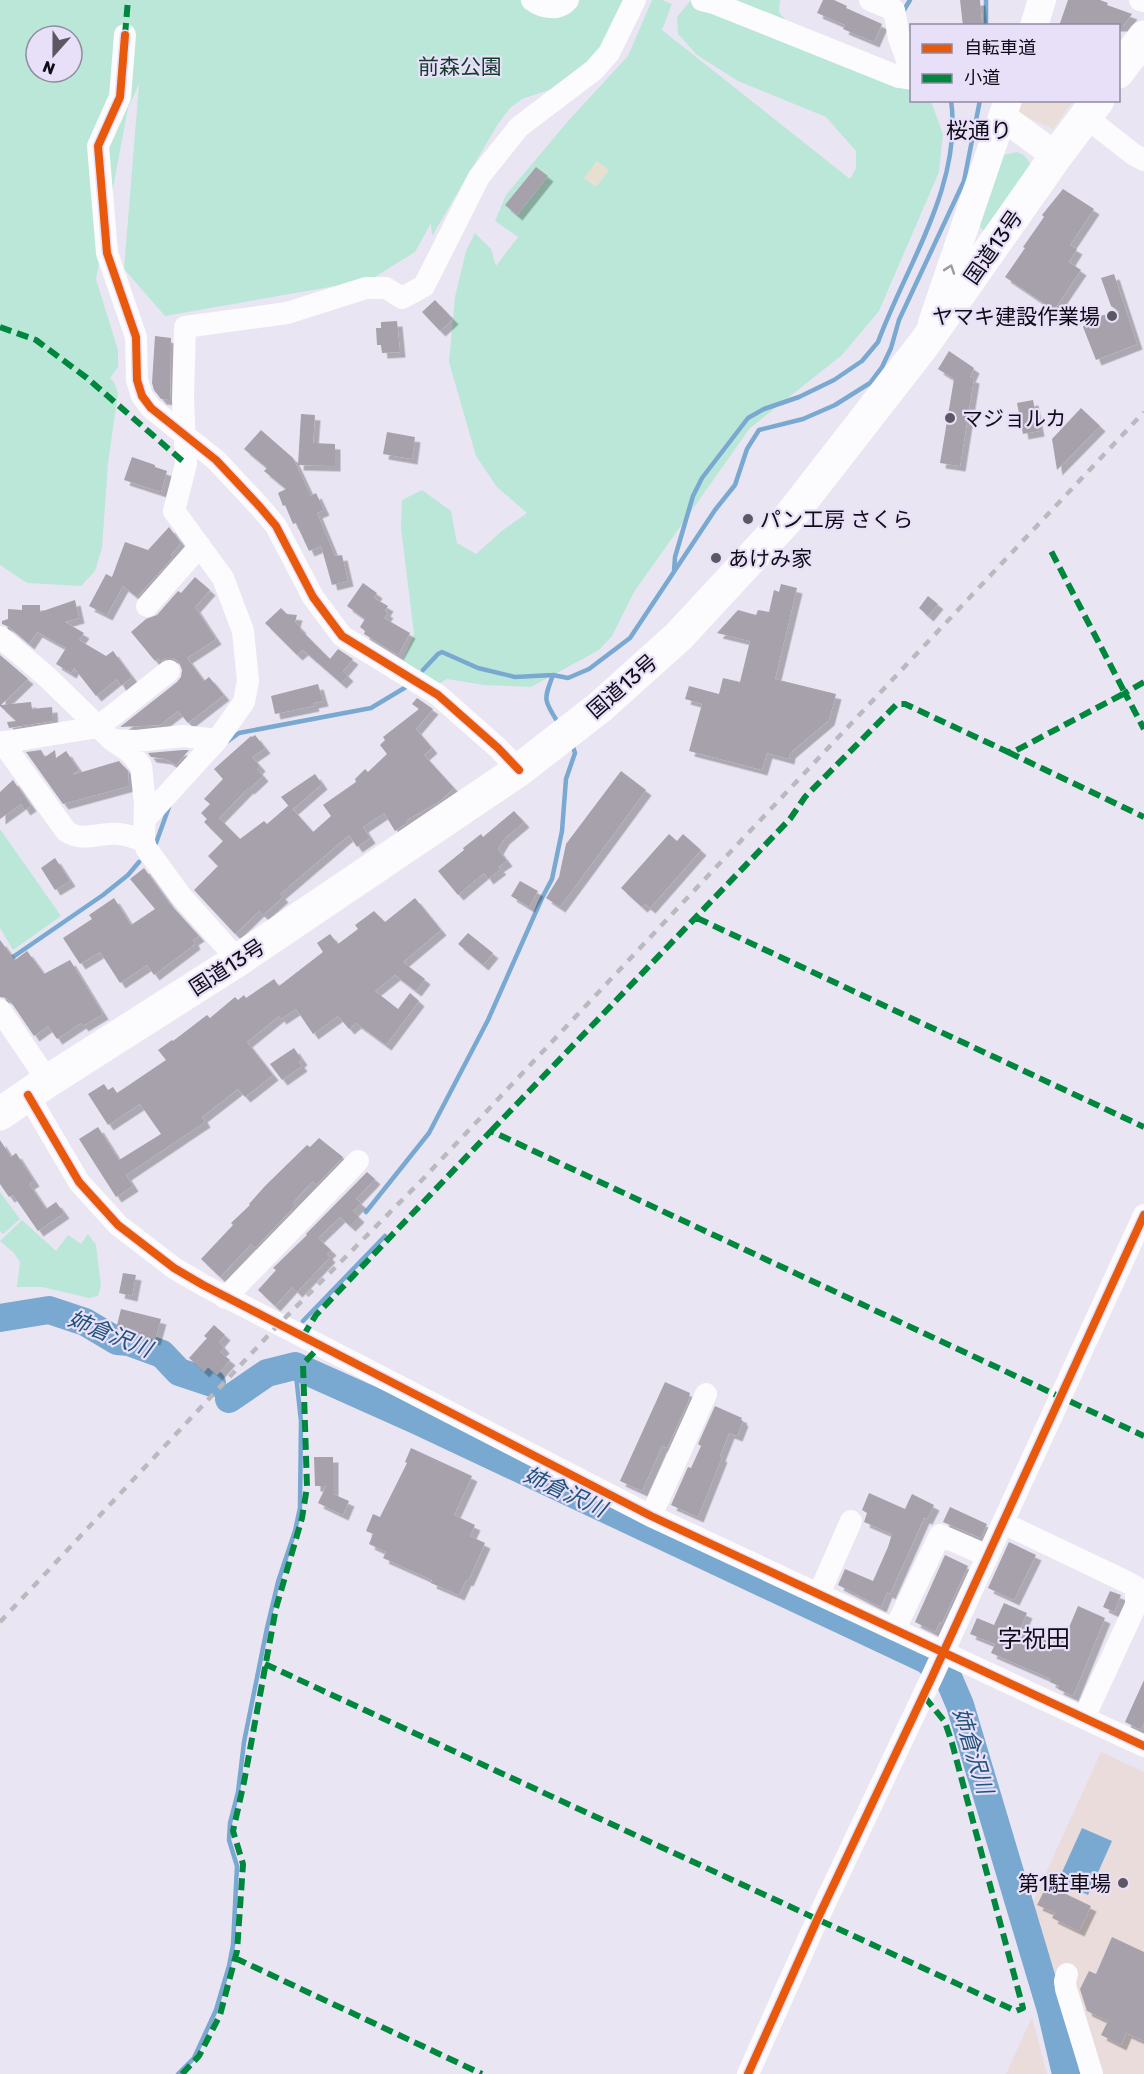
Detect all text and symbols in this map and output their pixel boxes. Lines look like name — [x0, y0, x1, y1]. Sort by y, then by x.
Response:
north arrow — [24, 24, 84, 84]
legend — [910, 24, 1120, 102]
text: 自転車道 — [964, 37, 1036, 59]
park label: 前森公園 — [418, 54, 502, 79]
text: N — [40, 57, 58, 78]
text: 小道 — [964, 67, 1000, 89]
district label: 桜通り — [946, 117, 1012, 144]
street label: 国道13号 — [958, 205, 1028, 289]
one-way arrow — [943, 264, 955, 275]
place label: ヤマキ建設作業場 — [932, 304, 1100, 329]
marker: ヤマキ建設作業場 — [1105, 309, 1119, 323]
place label: マジョルカ — [962, 406, 1066, 431]
marker: マジョルカ — [943, 411, 957, 425]
place label: パン工房 さくら — [760, 507, 913, 532]
marker: パン工房 さくら — [741, 512, 755, 526]
place label: あけみ家 — [728, 546, 812, 571]
marker: あけみ家 — [709, 551, 723, 565]
street label: 国道13号 — [582, 649, 662, 723]
street label: 国道13号 — [185, 933, 269, 1001]
water label: 姉倉沢川 — [64, 1305, 158, 1364]
water label: 姉倉沢川 — [519, 1461, 612, 1524]
district label: 字祝田 — [998, 1625, 1070, 1653]
water label: 姉倉沢川 — [947, 1705, 999, 1799]
place label: 第1駐車場 — [1018, 1871, 1111, 1896]
marker: 第1駐車場 — [1116, 1876, 1130, 1890]

